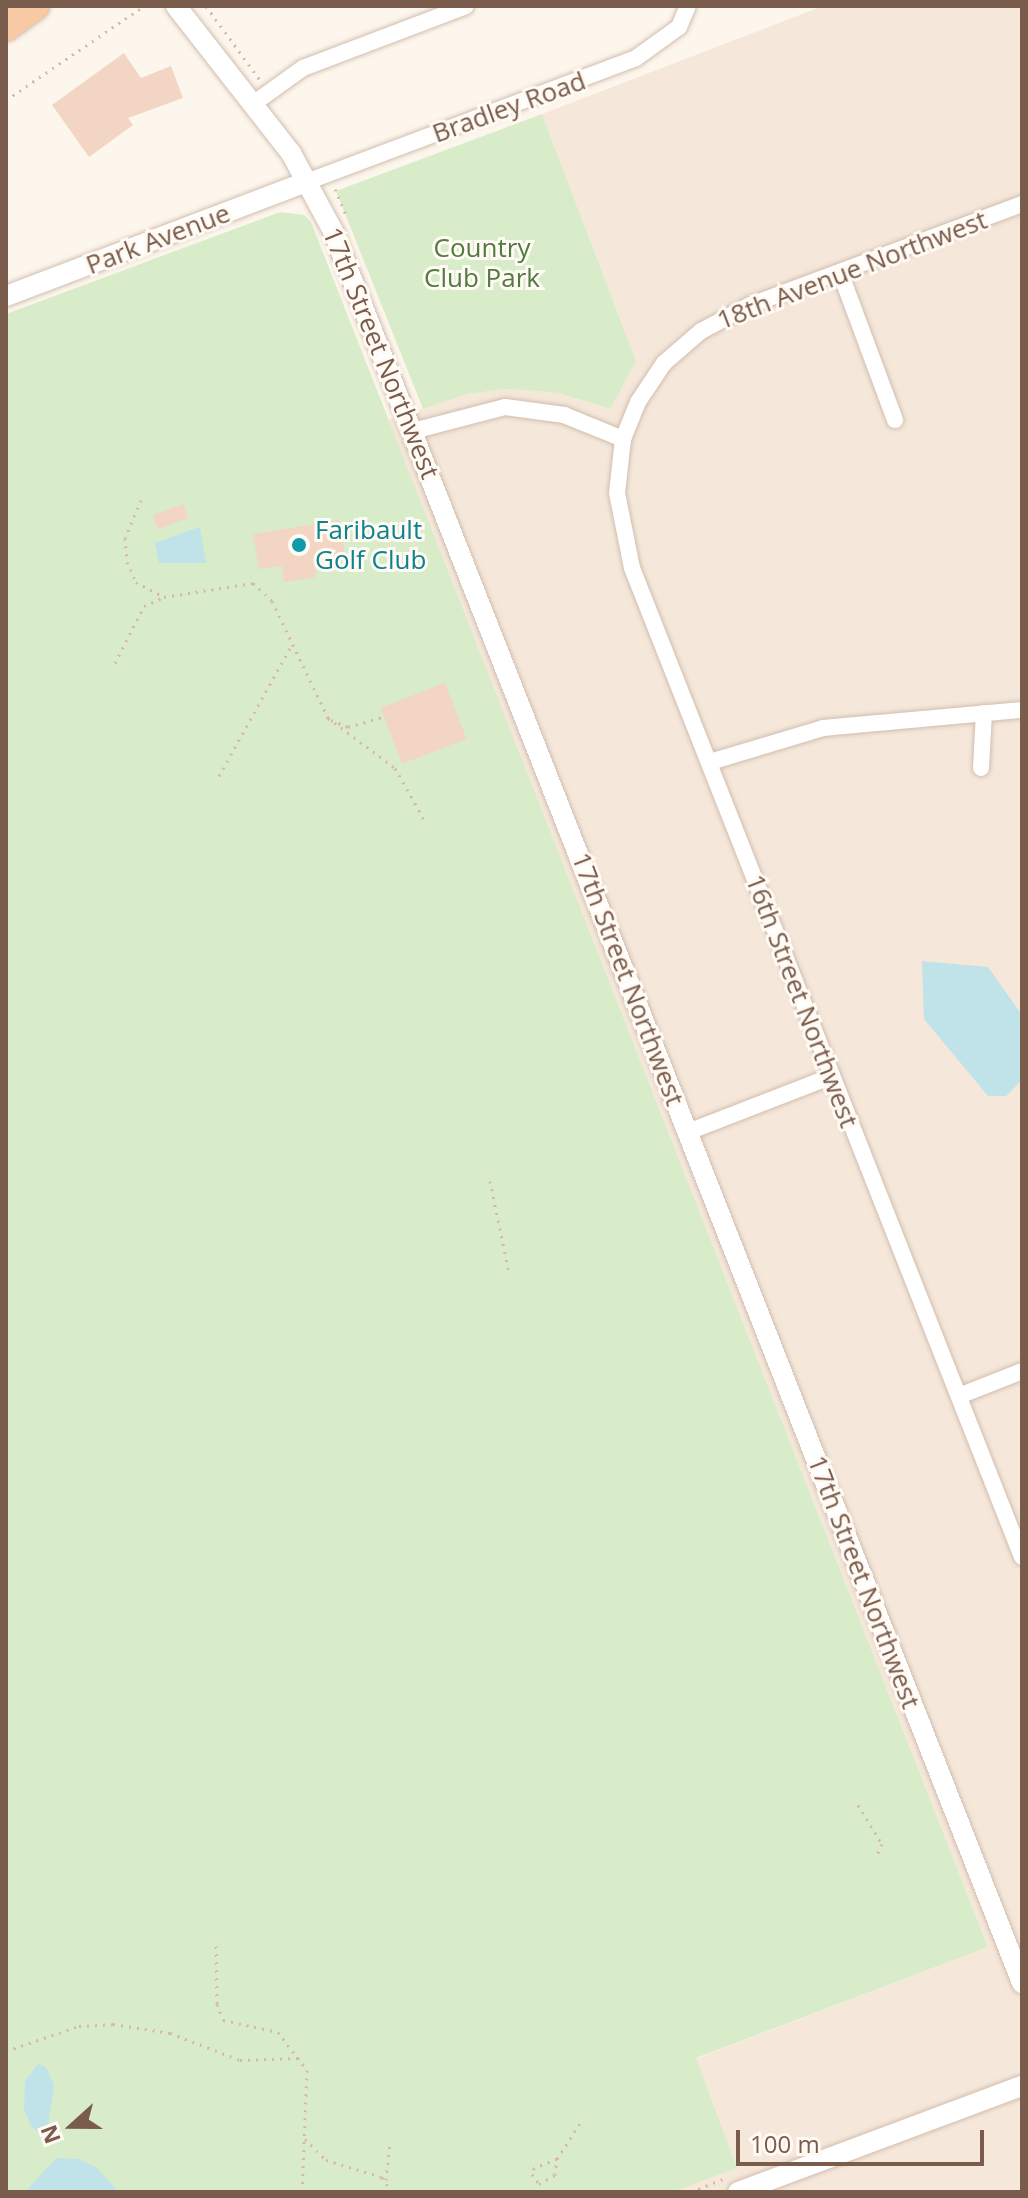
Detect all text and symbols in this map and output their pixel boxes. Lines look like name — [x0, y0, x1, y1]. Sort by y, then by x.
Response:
street label: Bradley Road — [428, 65, 590, 149]
street label: Park Avenue — [82, 197, 234, 281]
street label: 18th Avenue Northwest — [713, 204, 991, 336]
street label: 17th Street Northwest — [316, 223, 446, 483]
park label: Country Club Park — [424, 232, 540, 294]
place label: Faribault Golf Club — [315, 514, 426, 576]
marker: Faribault Golf Club — [290, 536, 308, 554]
street label: 17th Street Northwest — [565, 848, 691, 1110]
street label: 16th Street Northwest — [739, 870, 865, 1132]
street label: 17th Street Northwest — [801, 1451, 927, 1713]
north arrow — [32, 2086, 112, 2166]
scale bar — [740, 2114, 988, 2164]
text: N — [32, 2121, 67, 2148]
text: 100 m — [750, 2127, 820, 2160]

